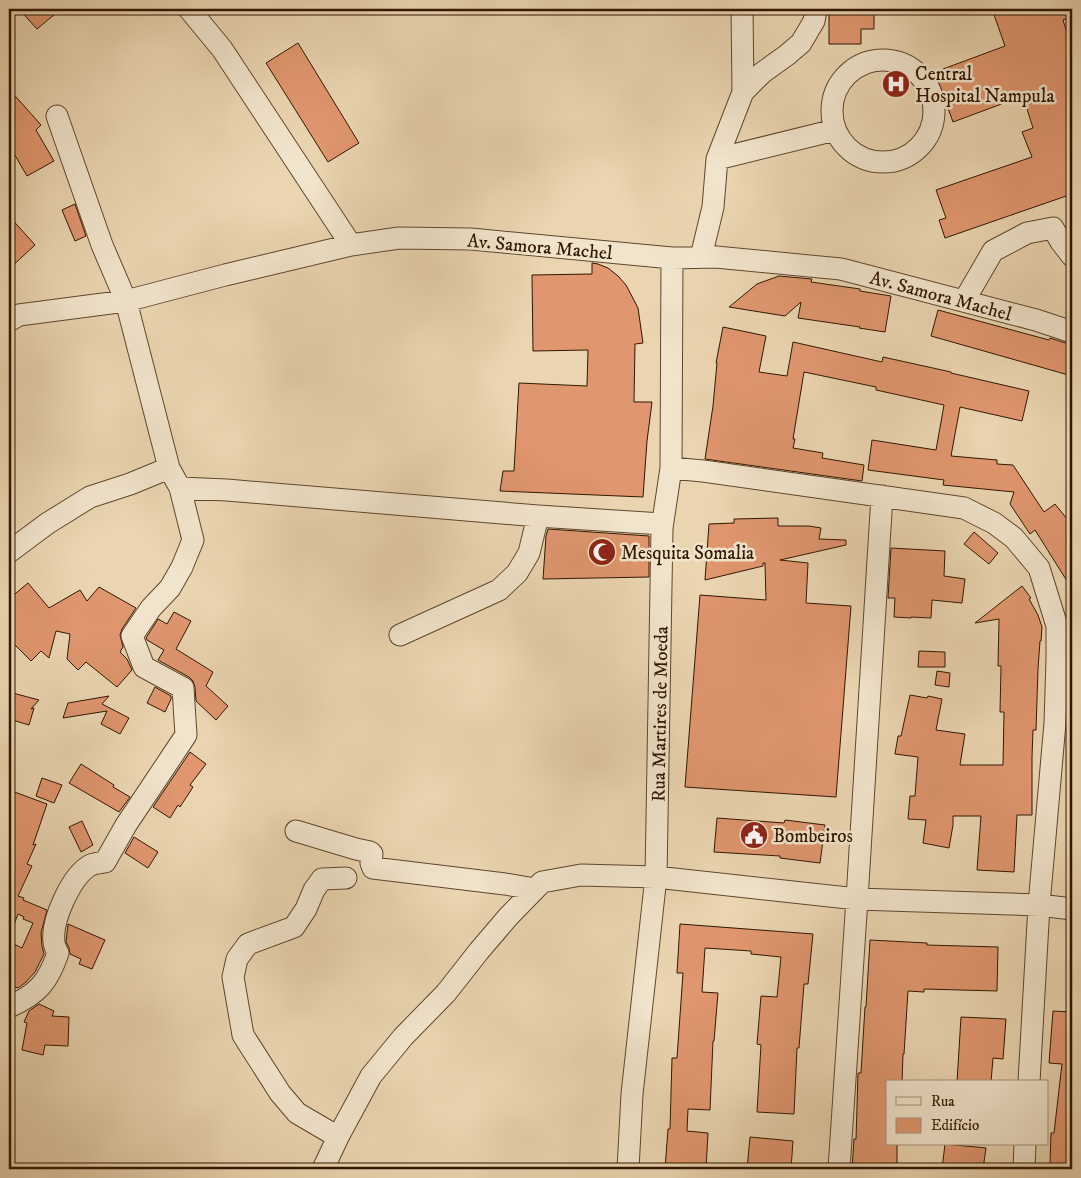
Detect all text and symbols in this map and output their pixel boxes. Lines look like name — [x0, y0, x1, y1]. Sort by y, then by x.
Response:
place label: Central Hospital Nampula — [915, 63, 1055, 108]
hospital icon: Central Hospital Nampula — [881, 69, 911, 99]
street label: Av. Samora Machel — [466, 230, 614, 265]
street label: Av. Samora Machel — [867, 266, 1014, 327]
mosque icon: Mesquita Somalia — [587, 537, 617, 567]
place label: Mesquita Somalia — [621, 542, 754, 566]
street label: Rua Martires de Moeda — [647, 626, 674, 802]
public building icon: Bombeiros — [739, 820, 769, 850]
place label: Bombeiros — [773, 825, 853, 848]
legend — [886, 1080, 1048, 1146]
text: Rua — [931, 1092, 955, 1111]
text: Edifício — [931, 1116, 979, 1135]

